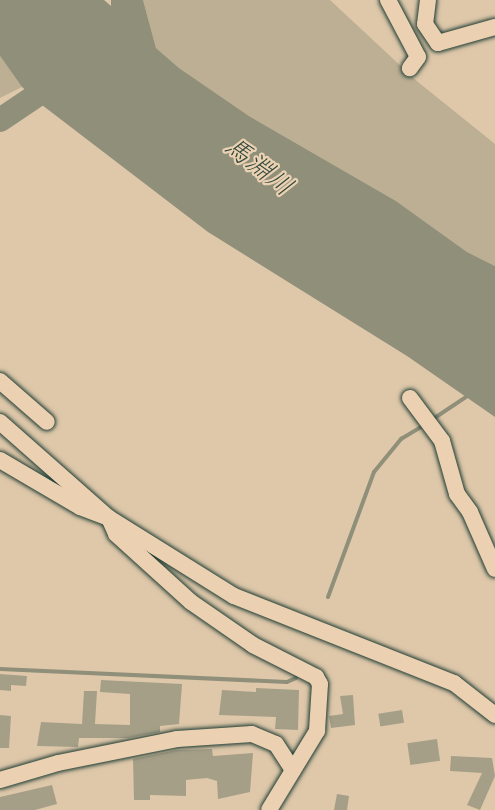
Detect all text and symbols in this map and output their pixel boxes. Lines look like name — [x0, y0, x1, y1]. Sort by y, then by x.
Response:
water label: 馬淵川 — [217, 133, 297, 205]

